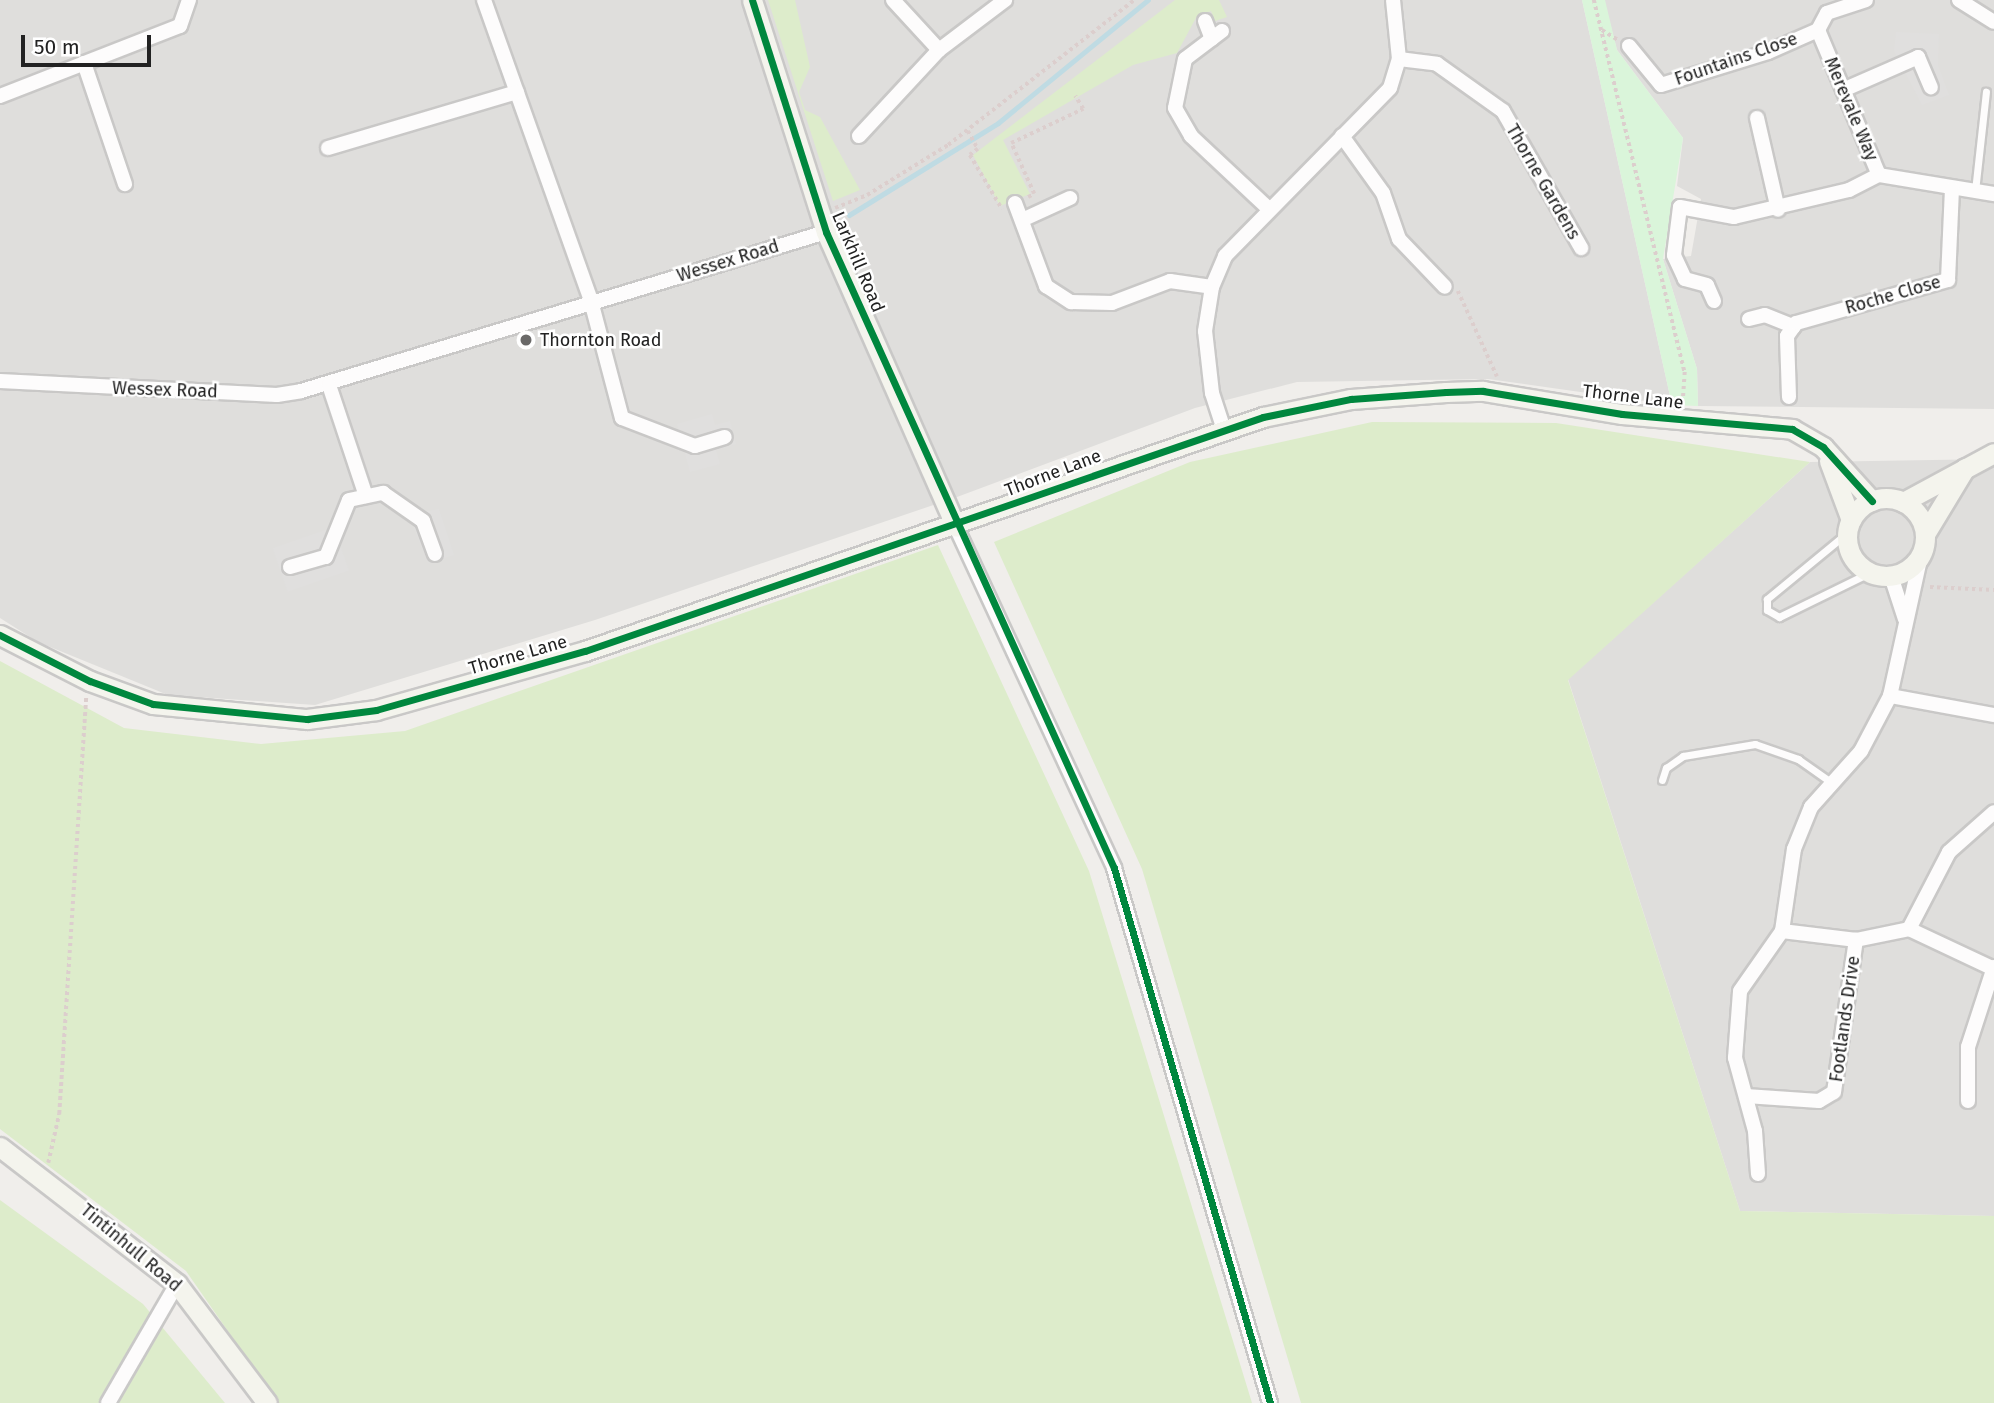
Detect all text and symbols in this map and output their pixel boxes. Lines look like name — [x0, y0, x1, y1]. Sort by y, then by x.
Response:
scale bar — [24, 21, 154, 65]
street label: Fountains Close — [1672, 28, 1800, 90]
text: 50 m — [34, 34, 80, 60]
street label: Merevale Way — [1819, 54, 1883, 164]
street label: Thorne Gardens — [1501, 121, 1585, 243]
street label: Larkhill Road — [827, 208, 889, 316]
street label: Wessex Road — [674, 235, 782, 287]
street label: Roche Close — [1843, 271, 1943, 319]
place label: Thornton Road — [540, 329, 661, 351]
marker: Thornton Road — [518, 332, 534, 348]
street label: Wessex Road — [112, 377, 218, 403]
street label: Thorne Lane — [1581, 380, 1685, 414]
street label: Thorne Lane — [1002, 445, 1104, 501]
street label: Thorne Lane — [466, 631, 570, 679]
street label: Footlands Drive — [1825, 955, 1865, 1083]
street label: Tintinhull Road — [76, 1200, 186, 1296]

